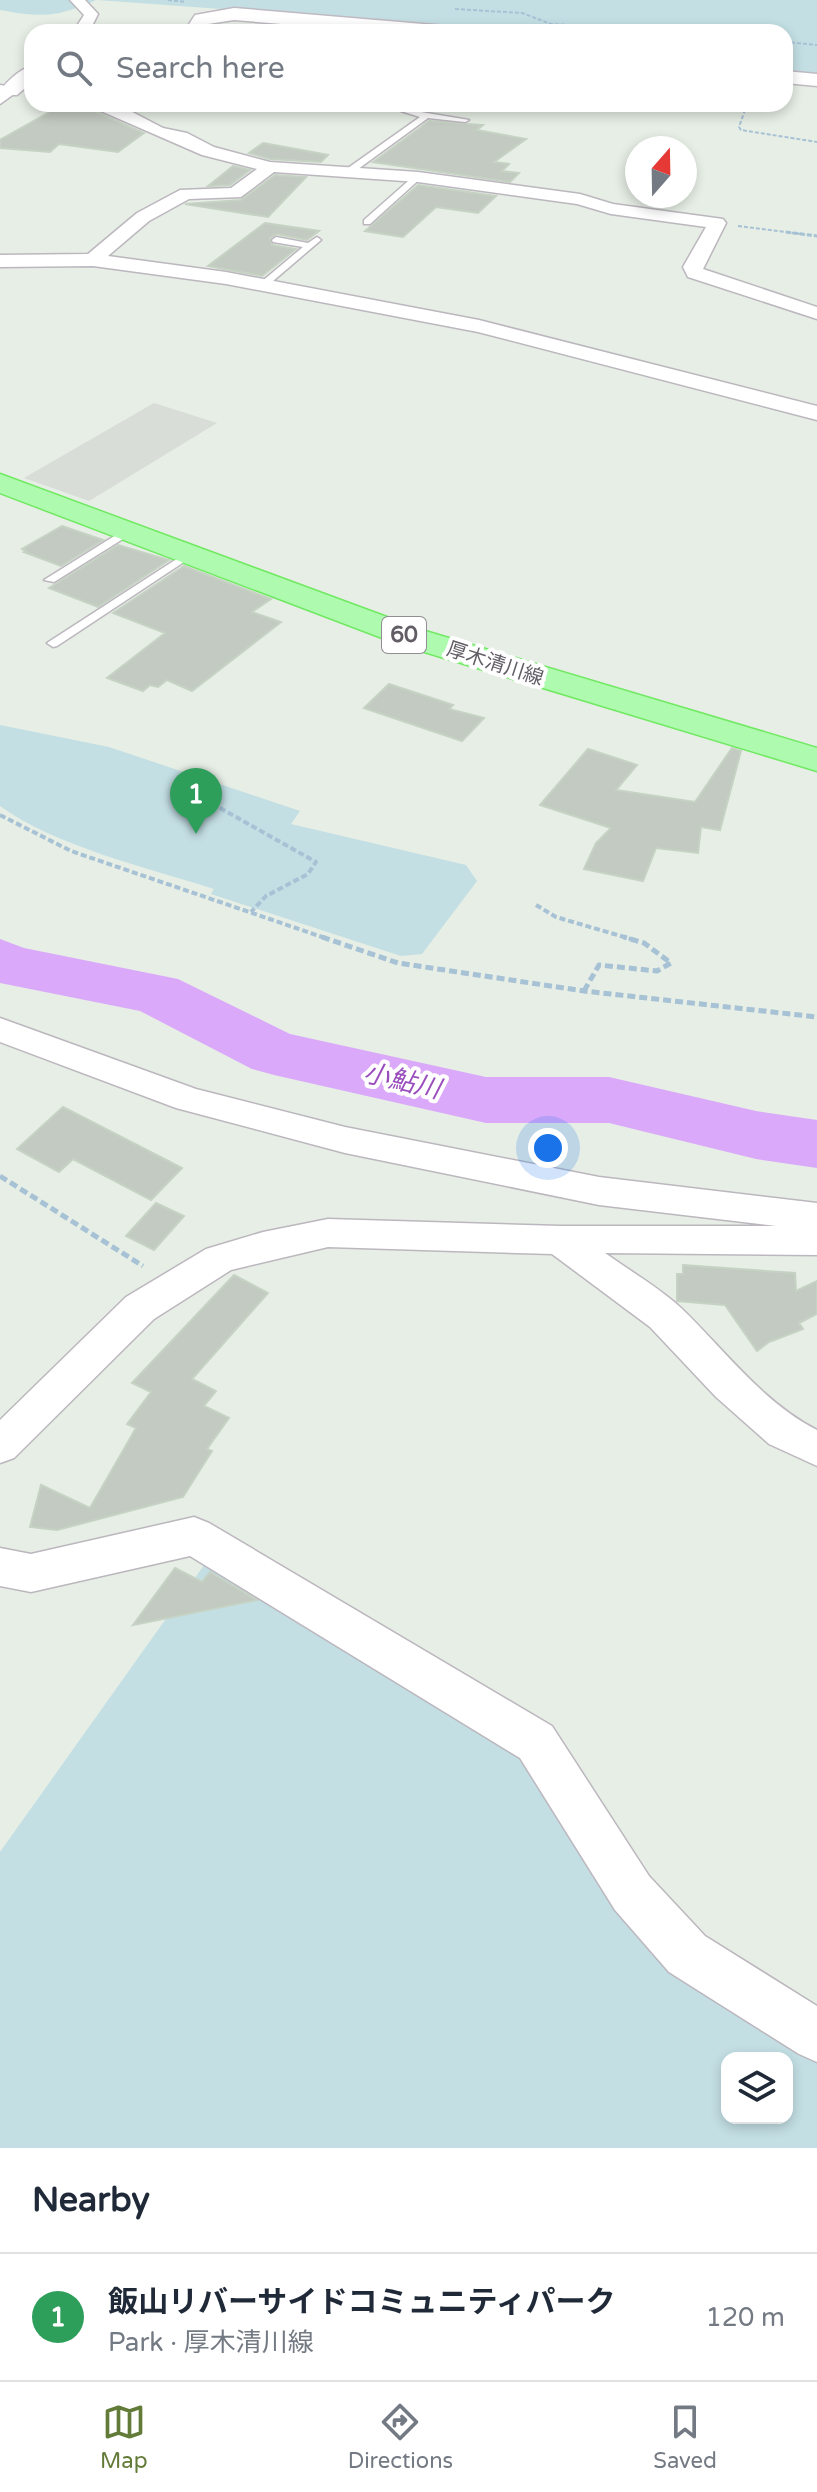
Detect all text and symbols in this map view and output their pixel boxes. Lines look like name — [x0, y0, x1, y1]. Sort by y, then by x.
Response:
search box — [24, 24, 793, 112]
icon: search — [52, 46, 96, 90]
text: Search here — [116, 50, 285, 87]
north arrow — [625, 136, 697, 208]
road number: 60 — [382, 617, 426, 653]
street label: 厚木清川線 — [444, 637, 546, 691]
pin: 1 — [170, 768, 222, 834]
water label: 小鮎川 — [361, 1057, 446, 1106]
your location — [528, 1128, 568, 1168]
map controls — [721, 2052, 793, 2124]
button: layers — [721, 2052, 793, 2124]
text: Nearby — [32, 2180, 150, 2221]
text: 飯山リバーサイドコミュニティパーク — [108, 2284, 616, 2321]
text: 1 — [50, 2302, 66, 2333]
text: 120 m — [705, 2302, 785, 2333]
text: Park · 厚木清川線 — [108, 2327, 314, 2358]
tab: Map — [100, 2400, 148, 2474]
tab: Directions — [348, 2400, 453, 2474]
tab: Saved — [653, 2400, 717, 2474]

